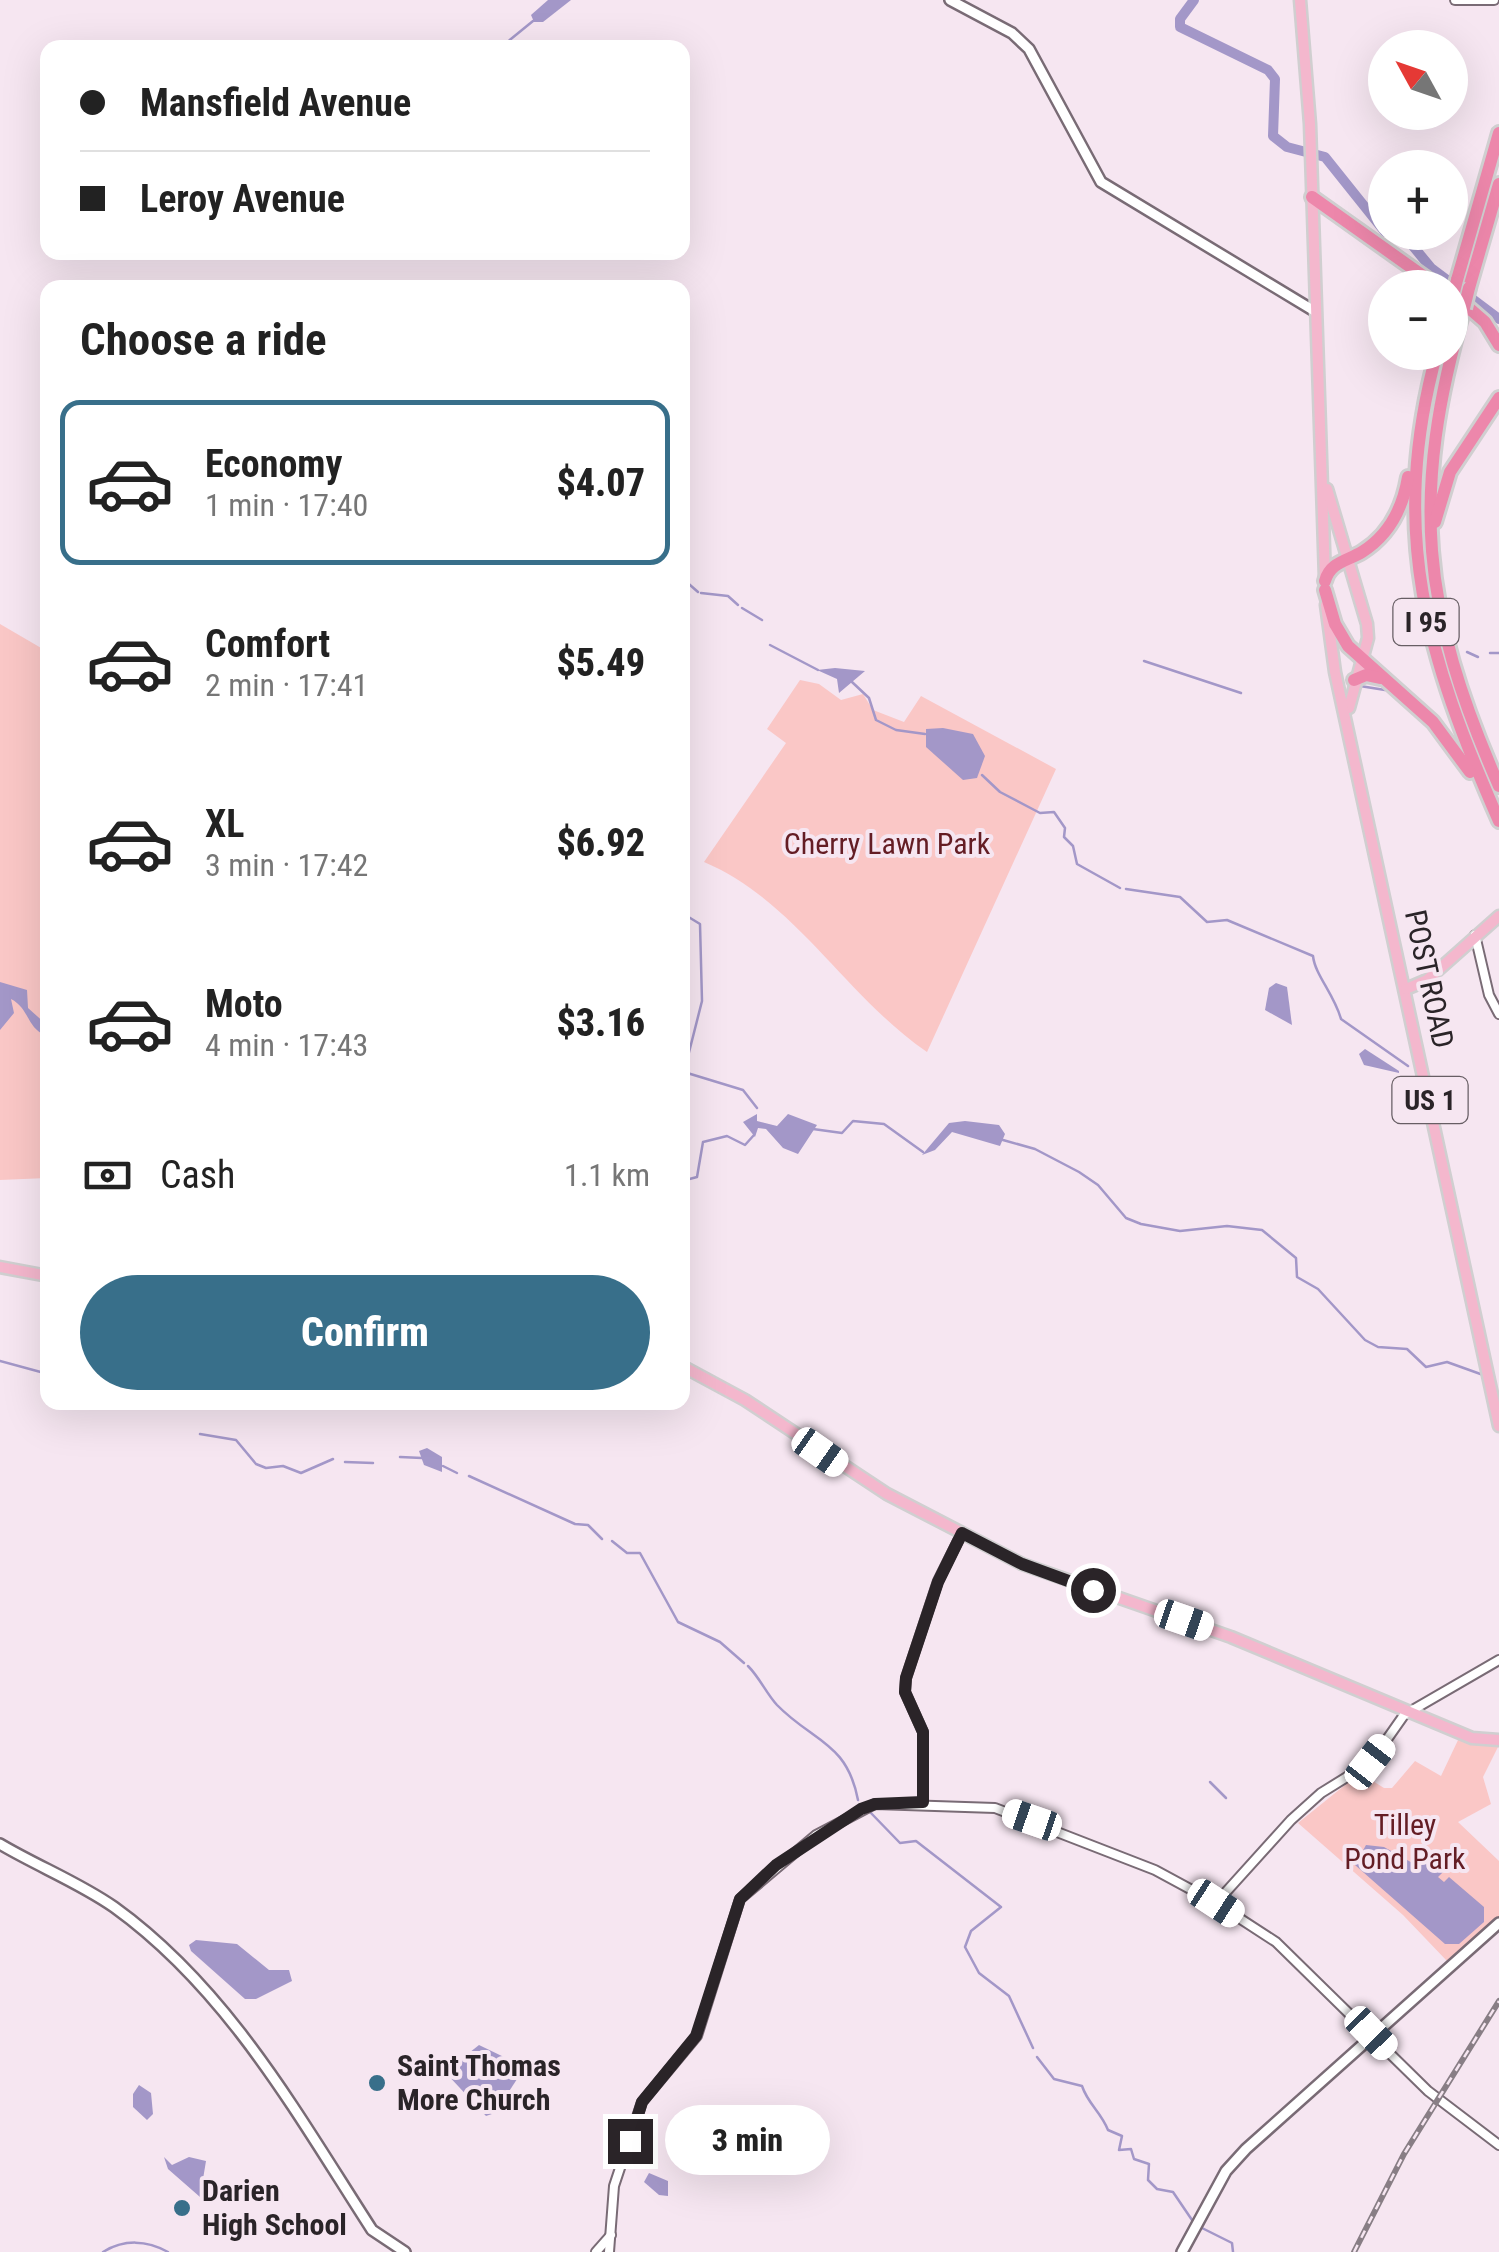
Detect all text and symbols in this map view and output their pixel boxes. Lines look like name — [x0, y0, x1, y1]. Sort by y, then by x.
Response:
north arrow — [1368, 30, 1468, 130]
map controls — [1368, 30, 1468, 370]
text: Mansfield Avenue — [140, 81, 411, 125]
button: + — [1368, 150, 1468, 250]
text: Leroy Avenue — [140, 177, 345, 221]
button: − — [1368, 270, 1468, 370]
text: Choose a ride — [80, 313, 327, 366]
icon: car — [85, 438, 175, 528]
text: Economy — [205, 442, 342, 486]
text: $4.07 — [556, 461, 645, 505]
text: 1 min · 17:40 — [205, 486, 368, 524]
road number: I 95 — [1394, 599, 1458, 645]
icon: car — [85, 618, 175, 708]
text: Comfort — [205, 622, 330, 666]
text: $5.49 — [556, 641, 645, 685]
text: 2 min · 17:41 — [205, 666, 368, 704]
icon: car — [85, 798, 175, 888]
text: XL — [205, 802, 244, 846]
text: $6.92 — [556, 821, 645, 865]
park label: Cherry Lawn Park — [784, 826, 991, 861]
text: 3 min · 17:42 — [205, 846, 368, 884]
street label: POST ROAD — [1398, 907, 1461, 1051]
icon: car — [85, 978, 175, 1068]
text: Moto — [205, 982, 283, 1026]
text: $3.16 — [556, 1001, 645, 1045]
text: 4 min · 17:43 — [205, 1026, 368, 1064]
road number: US 1 — [1392, 1077, 1468, 1123]
icon: cash — [80, 1148, 135, 1203]
text: Cash — [160, 1153, 235, 1197]
text: 1.1 km — [564, 1156, 650, 1194]
button: Confirm — [80, 1275, 650, 1390]
car — [787, 1423, 853, 1481]
route start — [1071, 1568, 1116, 1613]
car — [1151, 1596, 1217, 1644]
car — [1340, 1729, 1400, 1795]
car — [999, 1796, 1065, 1844]
park label: Tilley Pond Park — [1344, 1807, 1466, 1876]
car — [1183, 1874, 1249, 1932]
car — [1339, 2001, 1403, 2065]
place label: Saint Thomas More Church — [397, 2048, 561, 2117]
marker: Saint Thomas More Church — [366, 2072, 388, 2094]
callout: 3 min — [665, 2106, 830, 2176]
route end — [608, 2119, 653, 2164]
text: 3 min — [712, 2121, 783, 2159]
place label: Darien High School — [202, 2173, 347, 2242]
marker: Darien High School — [171, 2197, 193, 2219]

